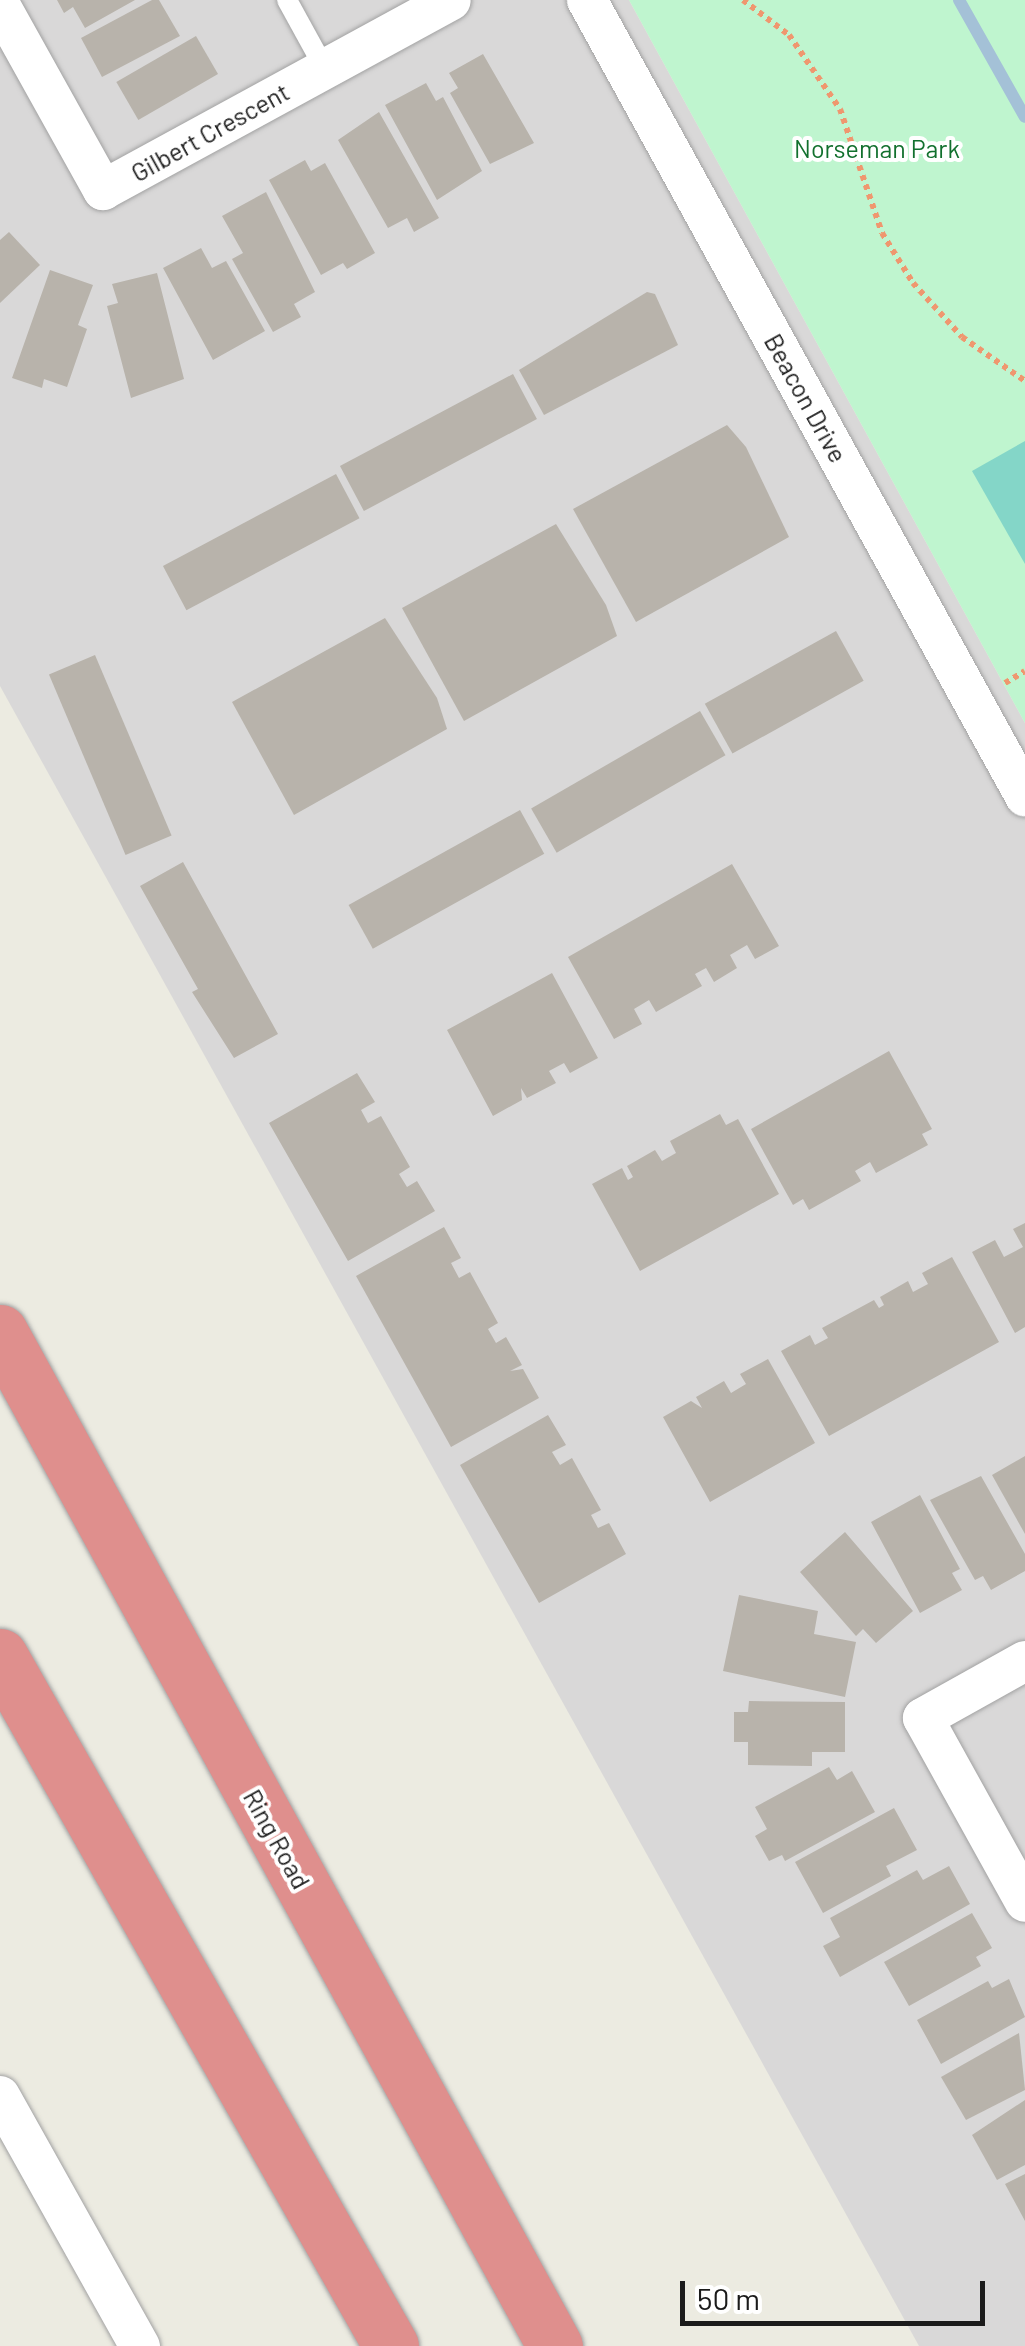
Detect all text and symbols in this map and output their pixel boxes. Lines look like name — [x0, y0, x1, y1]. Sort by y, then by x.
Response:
street label: Gilbert Crescent — [126, 76, 294, 188]
park label: Norseman Park — [794, 133, 960, 163]
street label: Beacon Drive — [758, 328, 854, 468]
street label: Ring Road — [238, 1784, 316, 1894]
scale bar — [685, 2261, 990, 2323]
text: 50 m — [697, 2280, 760, 2316]

